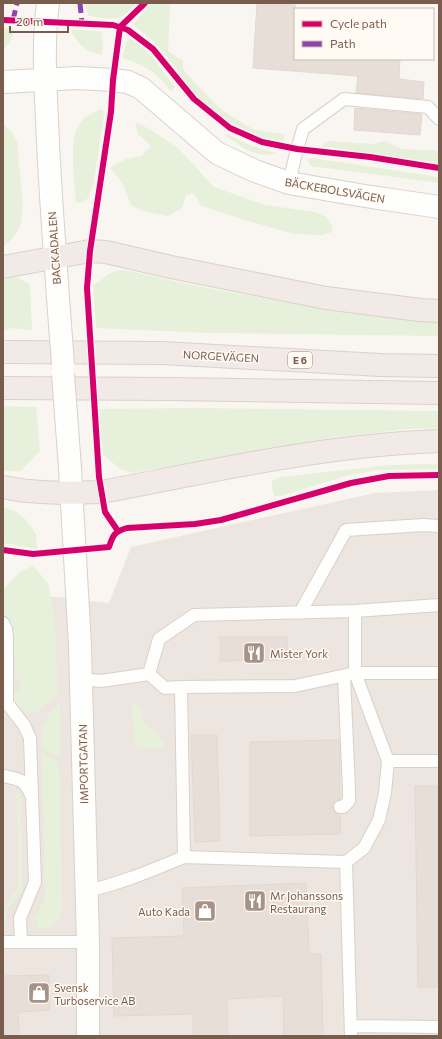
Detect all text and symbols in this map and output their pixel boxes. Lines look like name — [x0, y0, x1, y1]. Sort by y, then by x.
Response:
scale bar — [10, 8, 68, 34]
legend — [294, 8, 434, 60]
text: 20 m — [16, 14, 43, 28]
text: Cycle path — [330, 16, 387, 30]
text: Path — [330, 36, 356, 50]
street label: BÄCKEBOLSVÄGEN — [284, 174, 386, 205]
street label: BACKADALEN — [45, 211, 63, 285]
street label: NORGEVÄGEN — [183, 347, 259, 364]
road number: E 6 — [288, 352, 312, 368]
restaurant icon: Mister York — [241, 640, 267, 666]
place label: Mister York — [270, 647, 328, 660]
street label: IMPORTGATAN — [76, 724, 90, 804]
restaurant icon: Mr Johanssons Restaurang — [242, 888, 268, 914]
place label: Mr Johanssons Restaurang — [270, 889, 343, 915]
shop icon: Auto Kada — [192, 898, 218, 924]
place label: Auto Kada — [138, 905, 190, 918]
shop icon: Svensk Turboservice AB — [26, 980, 52, 1006]
place label: Svensk Turboservice AB — [54, 981, 135, 1007]

